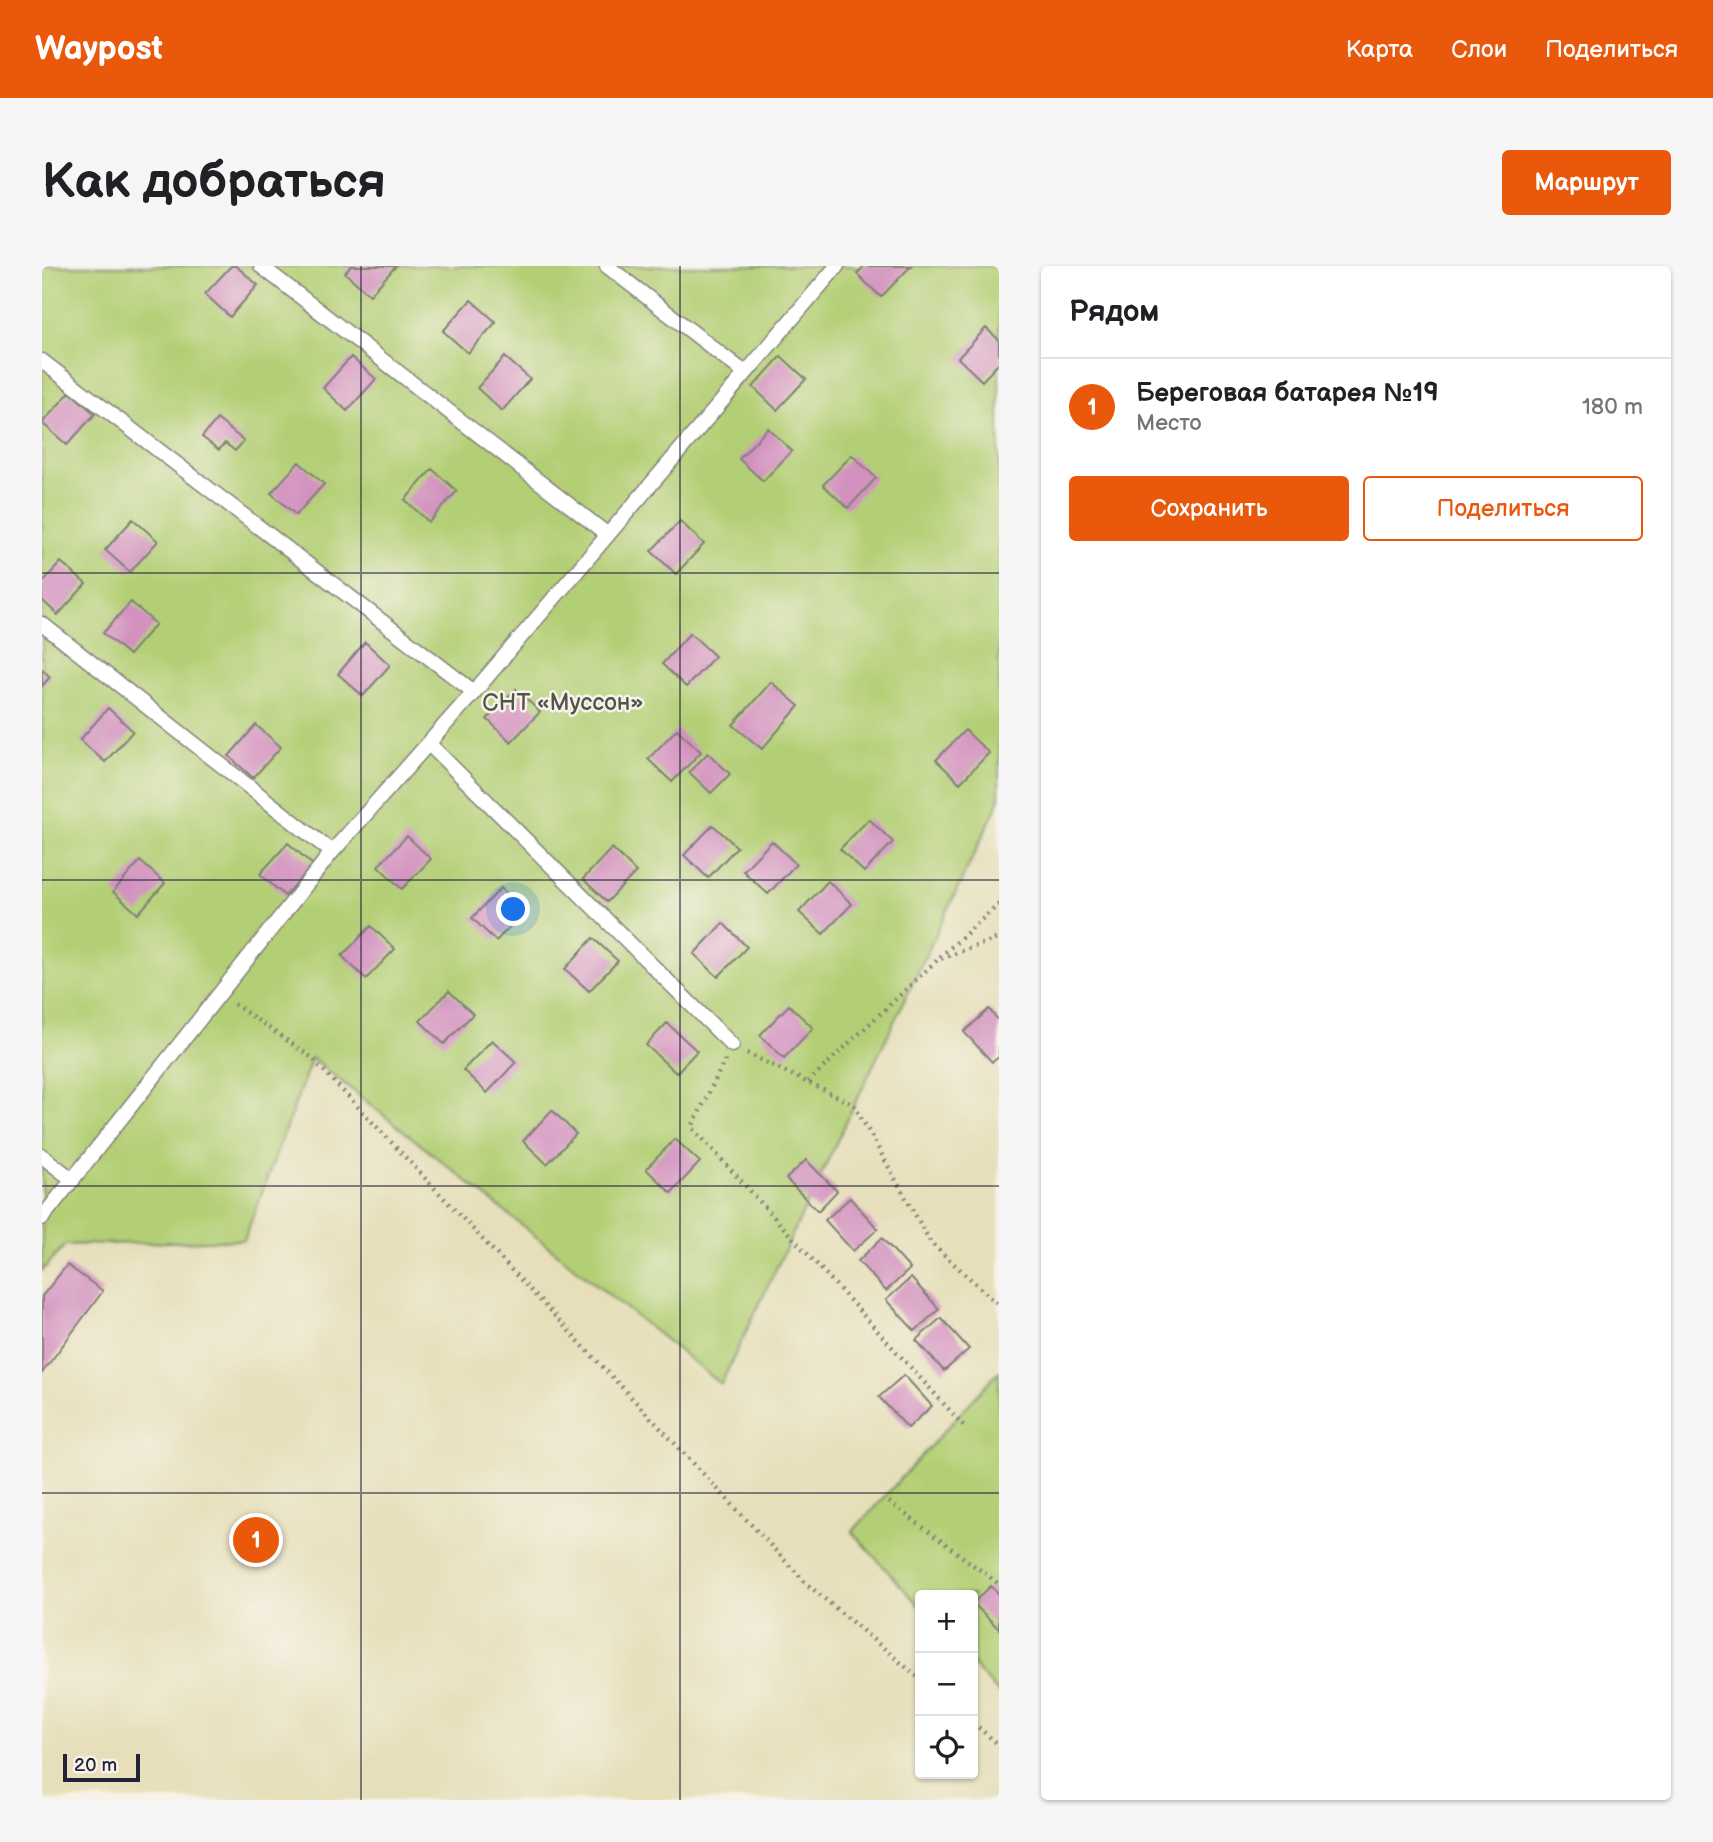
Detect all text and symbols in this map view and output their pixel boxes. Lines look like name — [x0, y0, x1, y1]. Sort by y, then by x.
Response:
text: Waypost — [35, 29, 163, 69]
text: Карта — [1346, 35, 1413, 64]
text: Слои — [1451, 35, 1507, 64]
text: Поделиться — [1545, 35, 1678, 64]
button: Маршрут — [1502, 150, 1671, 215]
text: Как добраться — [42, 153, 386, 212]
text: Рядом — [1069, 294, 1159, 330]
text: Береговая батарея №19 — [1136, 378, 1439, 409]
text: 1 — [1087, 393, 1097, 421]
text: 180 m — [1582, 393, 1643, 421]
text: Место — [1136, 409, 1202, 437]
button: Сохранить — [1069, 476, 1349, 541]
button: Поделиться — [1363, 476, 1643, 541]
park label: СНТ «Муссон» — [482, 688, 644, 717]
your location — [496, 892, 530, 926]
pin: 1 — [233, 1514, 279, 1566]
map controls — [915, 1590, 978, 1779]
button: + — [915, 1590, 978, 1653]
button: − — [915, 1653, 978, 1716]
button: locate — [915, 1716, 978, 1779]
scale bar — [63, 1751, 140, 1783]
text: 20 m — [74, 1754, 117, 1777]

